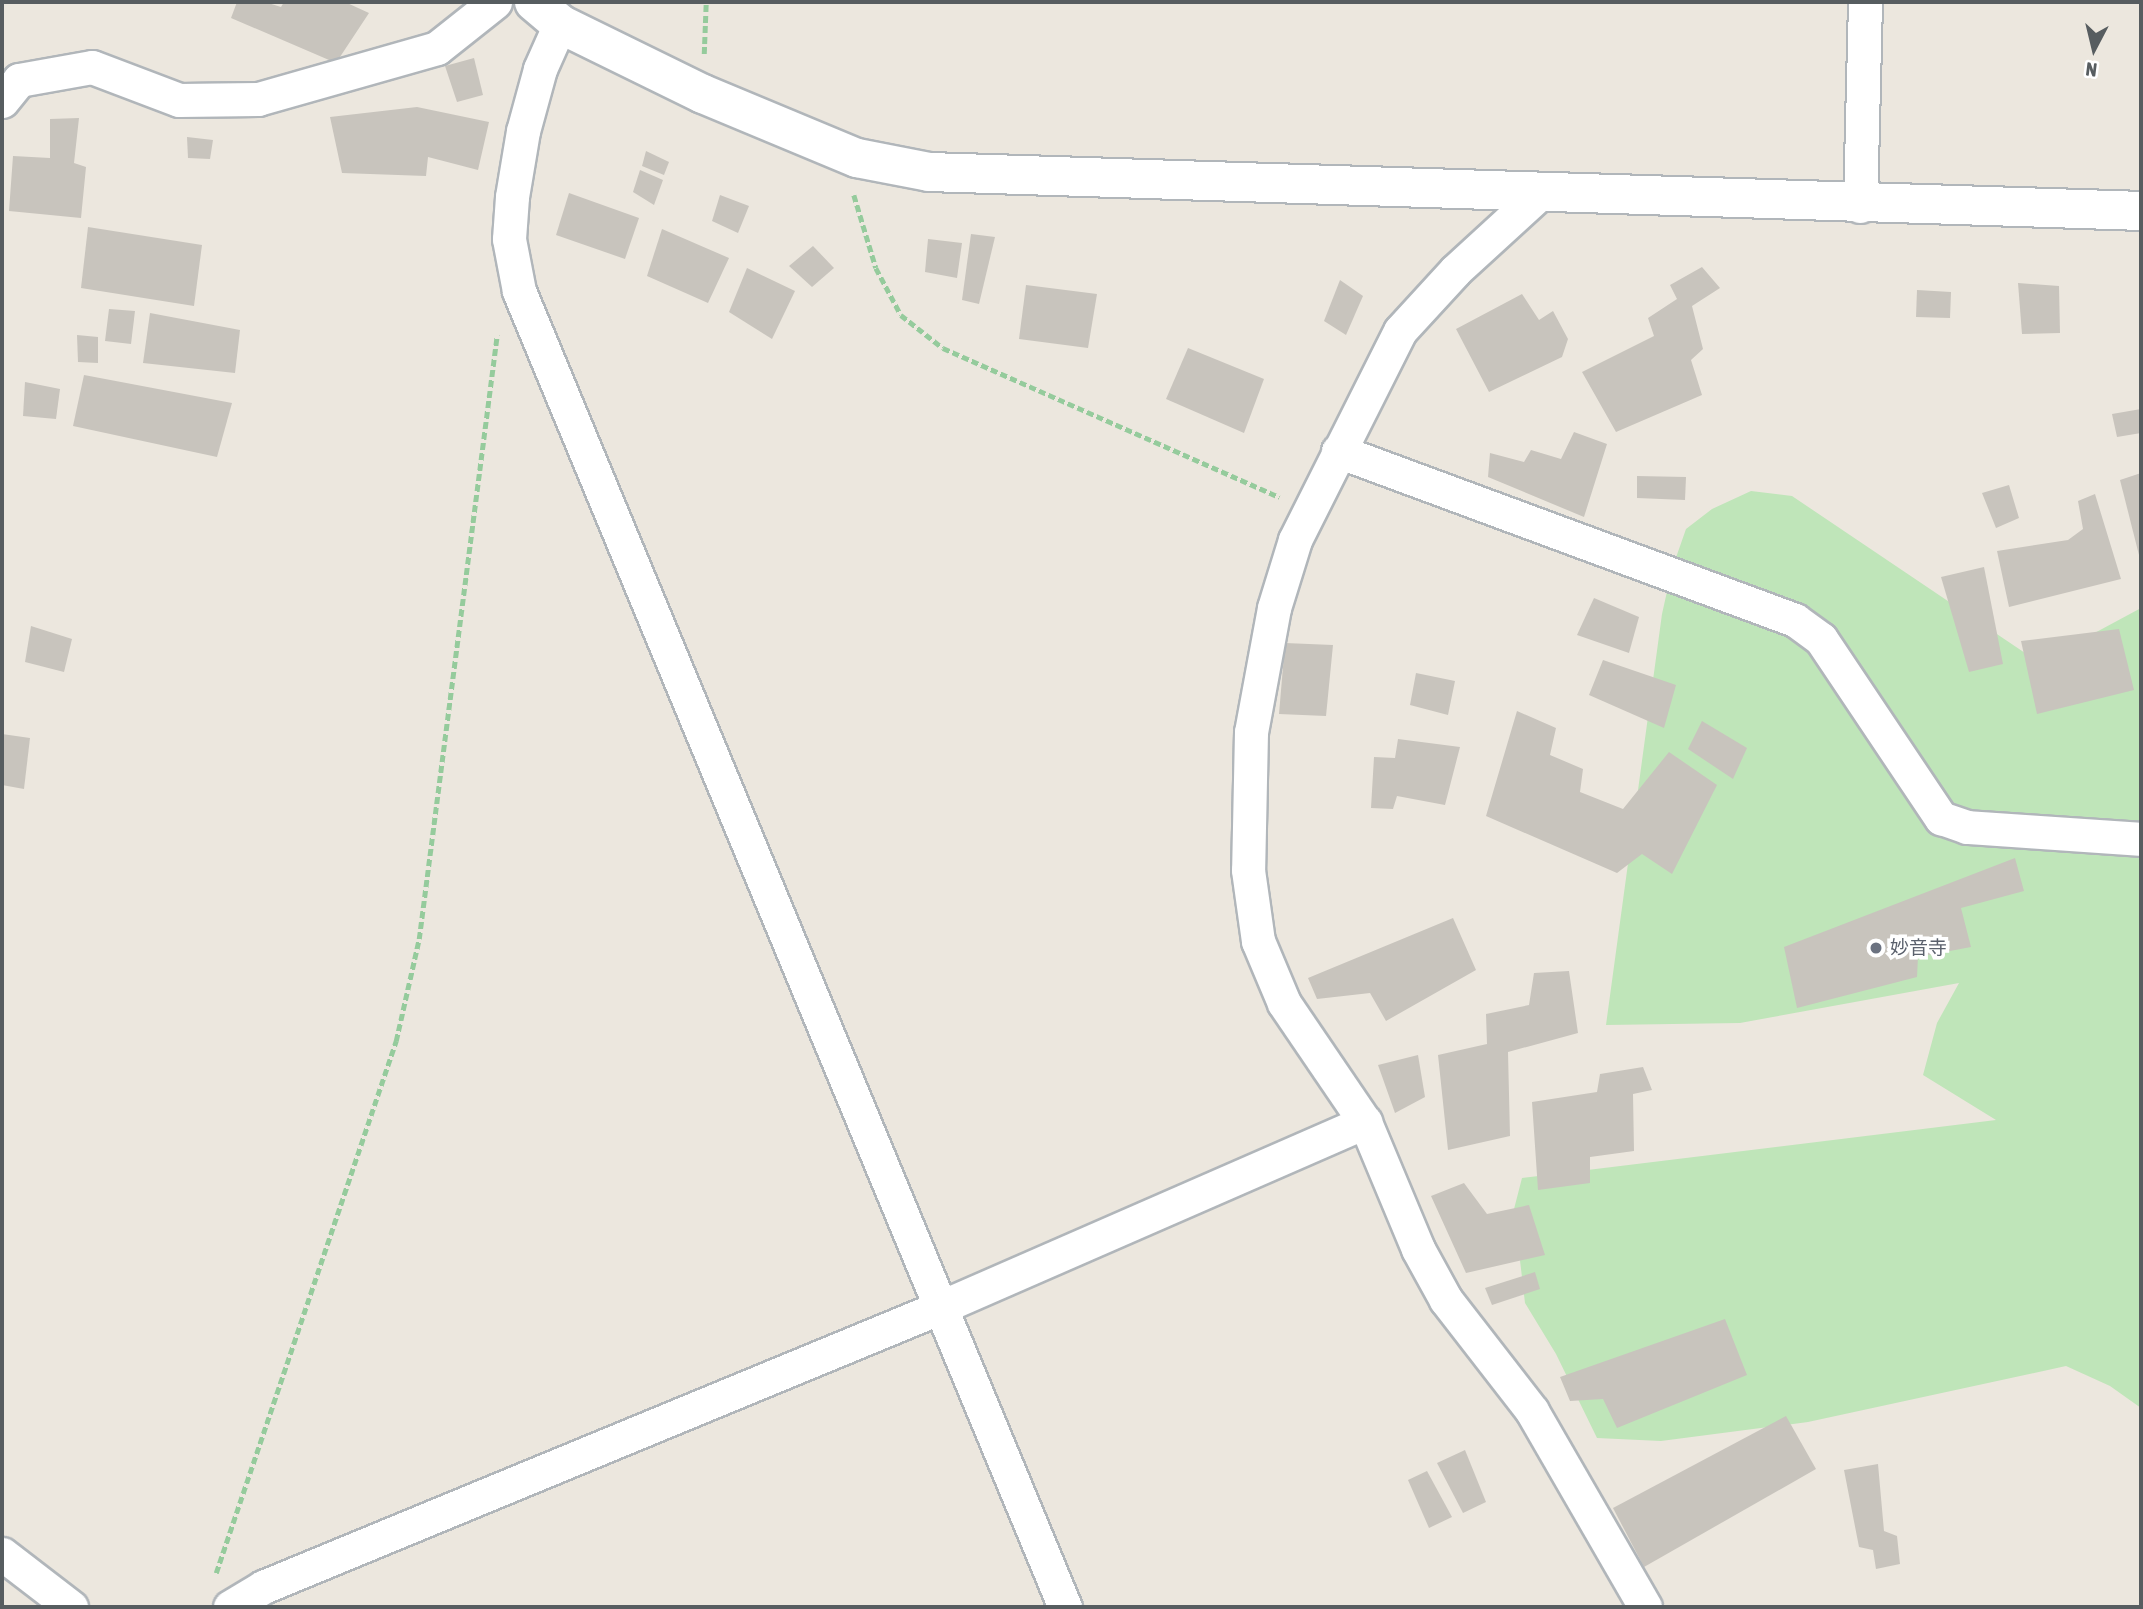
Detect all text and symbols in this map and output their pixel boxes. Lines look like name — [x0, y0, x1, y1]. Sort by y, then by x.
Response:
north arrow — [2059, 14, 2129, 84]
text: N — [2085, 58, 2098, 81]
place label: 妙音寺 — [1890, 937, 1947, 959]
marker: 妙音寺 — [1868, 940, 1884, 956]

